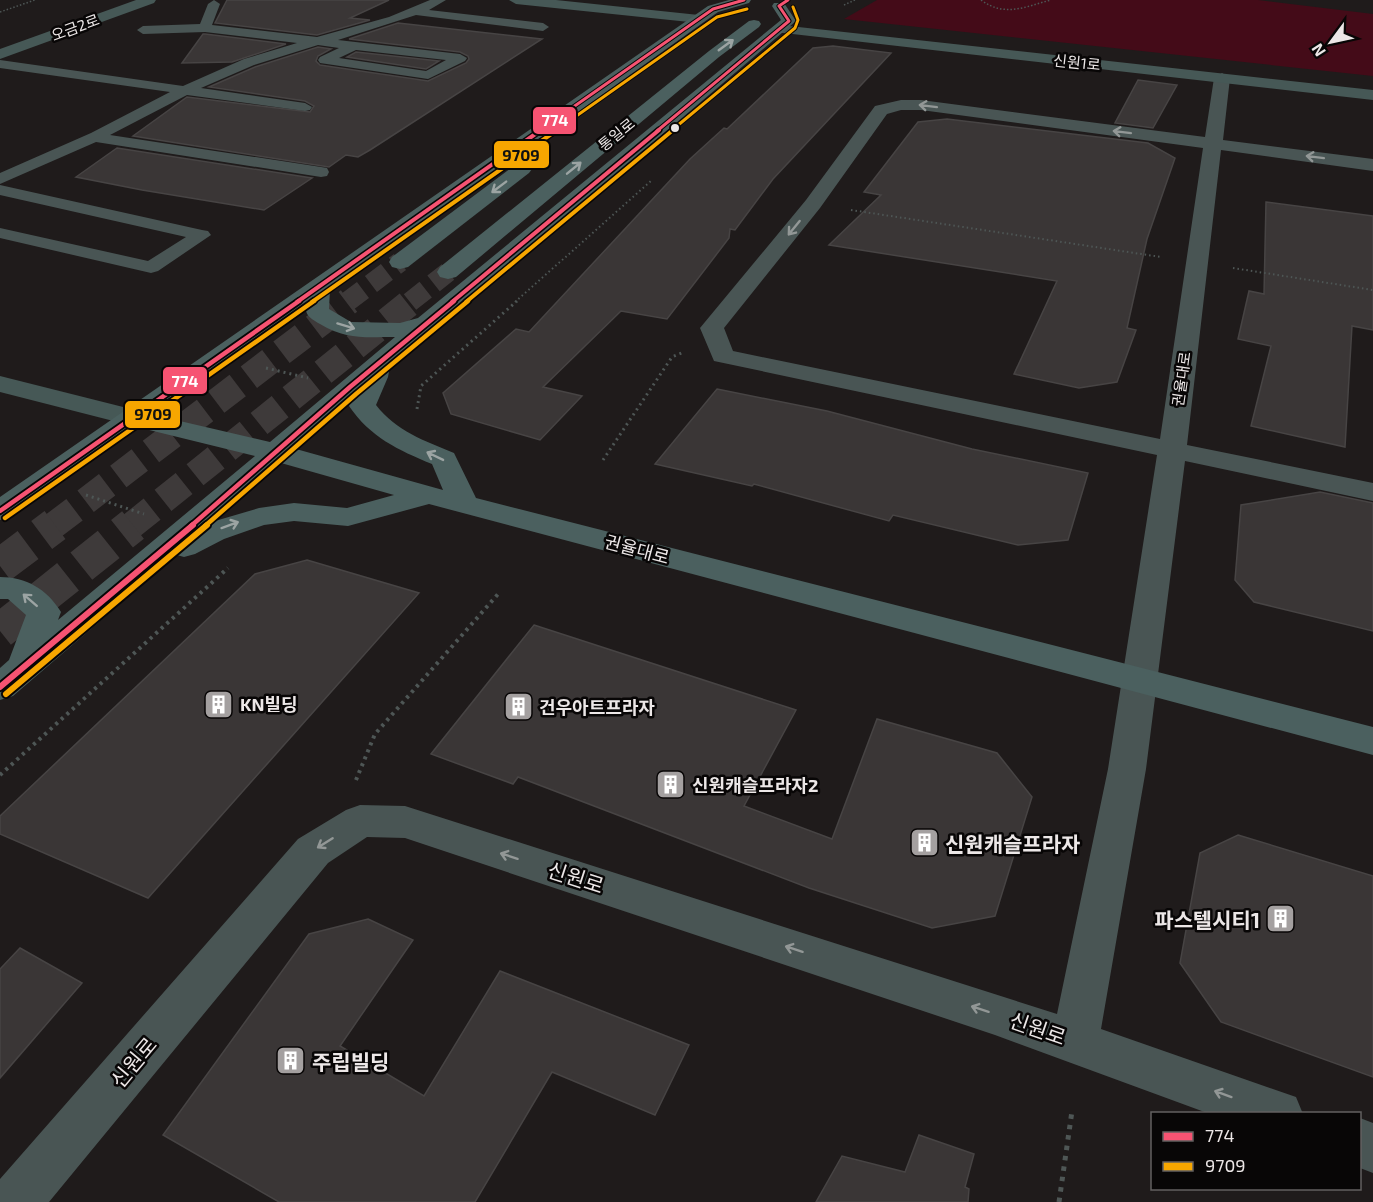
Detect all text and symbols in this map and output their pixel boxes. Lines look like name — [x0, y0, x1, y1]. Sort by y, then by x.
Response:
street label: 오금2로 — [49, 10, 101, 44]
north arrow — [1301, 12, 1361, 72]
one-way arrow — [717, 39, 733, 51]
text: N — [1307, 40, 1329, 60]
street label: 신원1로 — [1053, 51, 1101, 73]
one-way arrow — [919, 101, 939, 112]
line badge: 774 — [532, 106, 577, 135]
text: 774 — [541, 110, 569, 129]
street label: 통일로 — [594, 114, 638, 154]
unlabelled marker — [669, 122, 681, 134]
one-way arrow — [1112, 126, 1132, 137]
line badge: 9709 — [493, 140, 550, 169]
text: 9709 — [502, 145, 540, 164]
one-way arrow — [1306, 151, 1325, 162]
one-way arrow — [566, 161, 581, 175]
one-way arrow — [491, 181, 507, 194]
one-way arrow — [787, 220, 800, 236]
one-way arrow — [336, 321, 355, 332]
street label: 권율대로 — [1168, 350, 1194, 408]
line badge: 774 — [162, 366, 208, 395]
text: 774 — [171, 371, 199, 390]
line badge: 9709 — [124, 400, 181, 429]
text: 9709 — [134, 404, 172, 423]
one-way arrow — [426, 449, 444, 461]
one-way arrow — [220, 519, 239, 530]
street label: 권율대로 — [602, 530, 672, 568]
one-way arrow — [22, 593, 38, 606]
building icon: KN빌딩 — [203, 688, 235, 720]
building icon: 건우아트프라자 — [502, 691, 534, 723]
place label: KN빌딩 — [240, 693, 298, 715]
place label: 건우아트프라자 — [539, 696, 655, 718]
building icon: 신원캐슬프라자2 — [655, 769, 687, 801]
place label: 신원캐슬프라자2 — [692, 774, 818, 796]
building icon: 신원캐슬프라자 — [908, 827, 940, 859]
place label: 신원캐슬프라자 — [945, 831, 1080, 856]
one-way arrow — [318, 837, 334, 849]
one-way arrow — [500, 849, 519, 860]
street label: 신원로 — [545, 856, 607, 898]
building icon: 파스텔시티1 — [1265, 903, 1297, 935]
place label: 파스텔시티1 — [1154, 907, 1260, 932]
one-way arrow — [785, 942, 804, 953]
one-way arrow — [971, 1003, 990, 1014]
street label: 신원로 — [1007, 1007, 1069, 1049]
street label: 신원로 — [105, 1032, 161, 1092]
building icon: 주립빌딩 — [275, 1045, 307, 1077]
place label: 주립빌딩 — [312, 1049, 389, 1074]
one-way arrow — [1214, 1087, 1233, 1098]
legend — [1151, 1112, 1361, 1190]
text: 774 — [1205, 1124, 1235, 1146]
text: 9709 — [1205, 1154, 1246, 1176]

